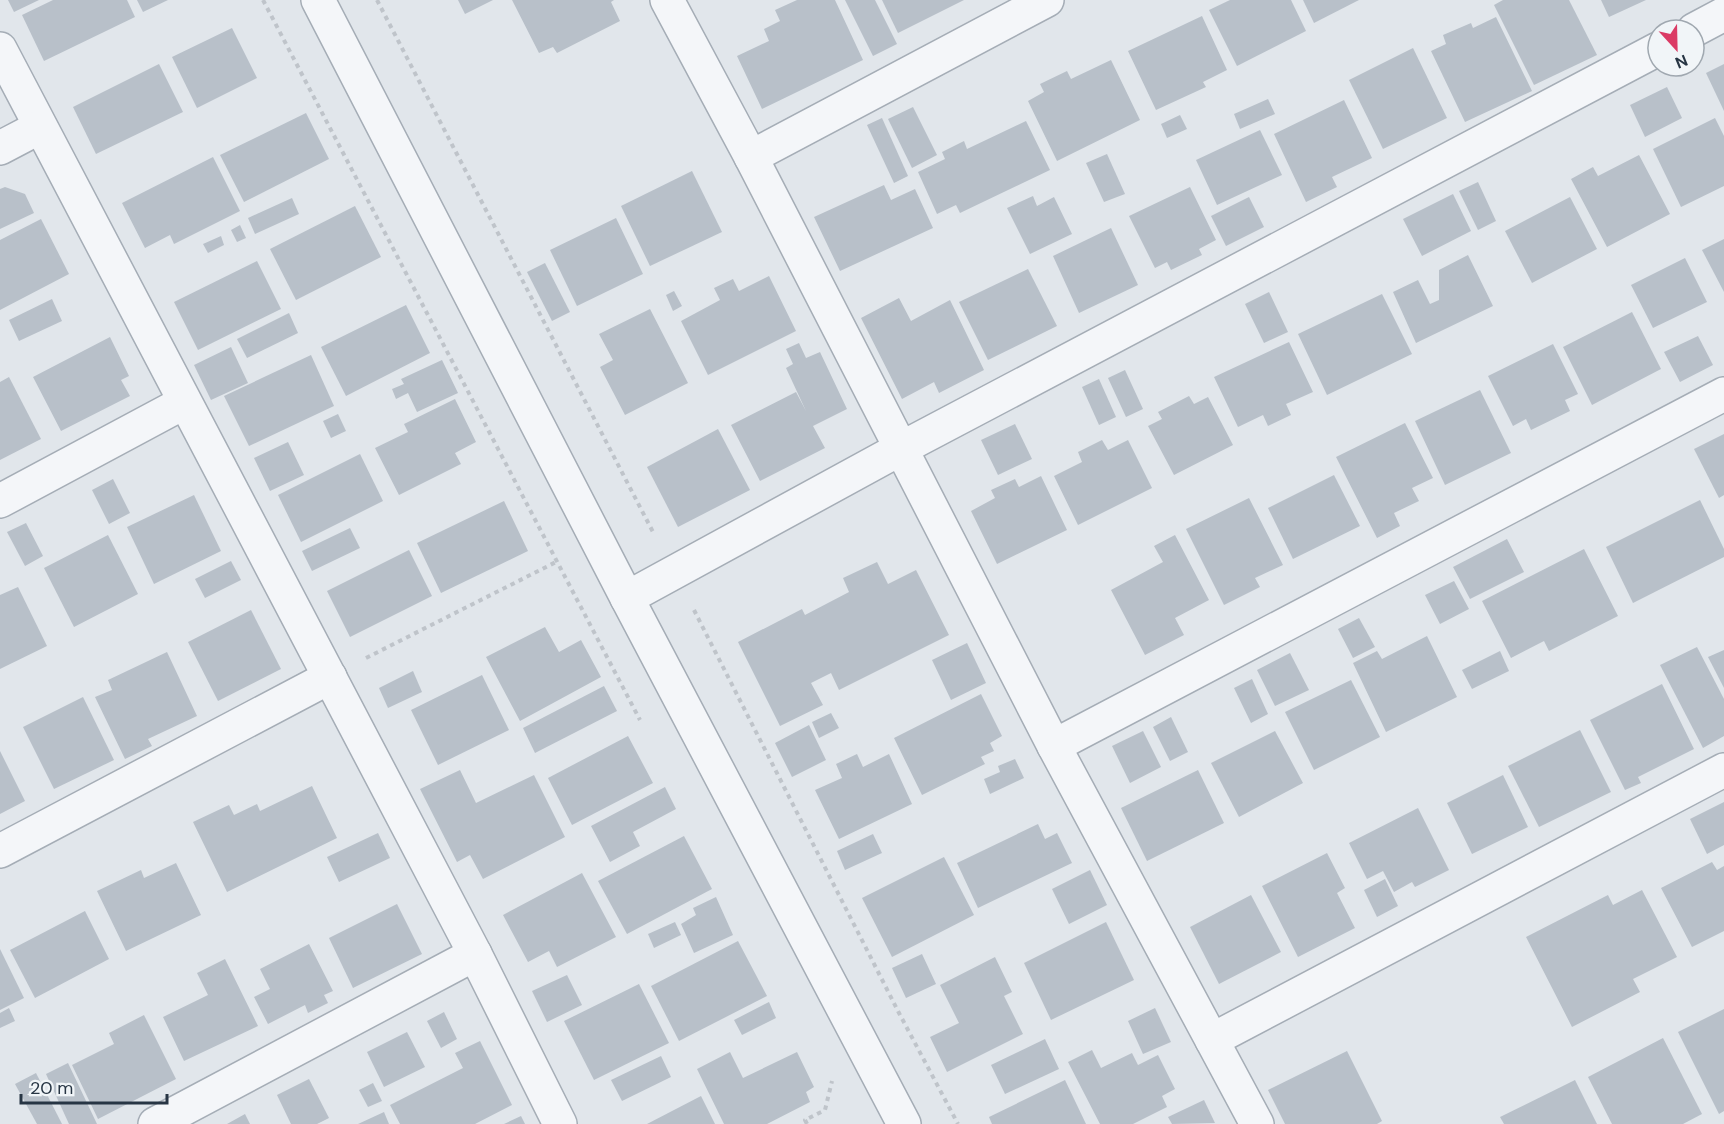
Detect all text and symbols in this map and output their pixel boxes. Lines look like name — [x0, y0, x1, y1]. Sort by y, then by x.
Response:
north arrow — [1646, 18, 1706, 78]
text: N — [1672, 50, 1691, 73]
scale bar — [21, 1067, 166, 1105]
text: 20 m — [30, 1076, 73, 1100]

